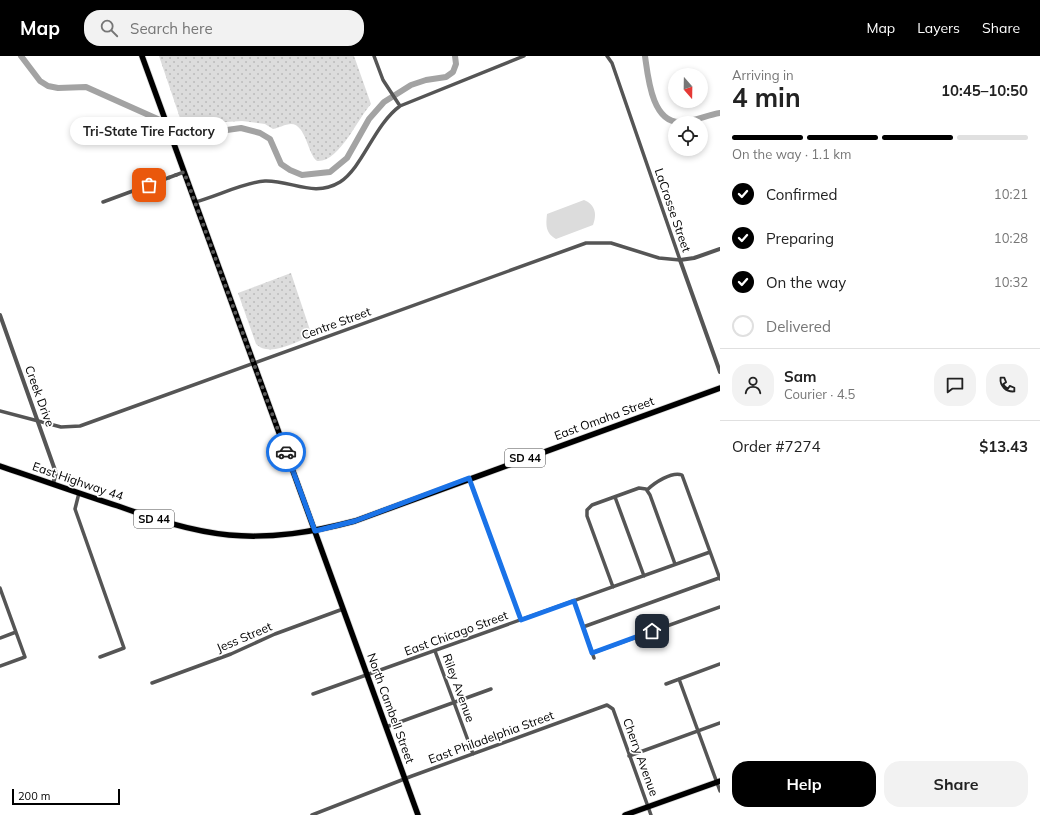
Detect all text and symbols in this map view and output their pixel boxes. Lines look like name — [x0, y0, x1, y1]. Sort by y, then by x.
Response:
search box — [84, 10, 364, 46]
text: Map — [20, 16, 60, 40]
icon: search — [98, 17, 120, 39]
text: Search here — [130, 19, 213, 38]
text: Map — [866, 19, 895, 37]
text: Layers — [917, 19, 960, 37]
text: Share — [982, 19, 1020, 37]
text: Arriving in — [732, 67, 794, 83]
north arrow — [668, 68, 708, 108]
map controls — [668, 68, 708, 156]
text: 4 min — [732, 81, 801, 114]
text: 10:45–10:50 — [941, 81, 1028, 100]
button: locate — [668, 116, 708, 156]
callout: Tri-State Tire Factory — [70, 117, 228, 145]
text: Tri-State Tire Factory — [83, 123, 215, 139]
text: On the way · 1.1 km — [732, 146, 851, 162]
street label: LaCrosse Street — [652, 166, 694, 254]
pin — [132, 168, 166, 202]
icon: bag — [138, 174, 160, 196]
icon: check — [732, 183, 754, 205]
text: Confirmed — [766, 185, 837, 204]
text: 10:21 — [994, 186, 1028, 202]
icon: check — [732, 227, 754, 249]
text: Preparing — [766, 229, 834, 248]
text: 10:28 — [994, 230, 1028, 246]
icon: check — [732, 271, 754, 293]
text: On the way — [766, 273, 846, 292]
text: 10:32 — [994, 274, 1028, 290]
street label: Centre Street — [299, 304, 373, 342]
text: Delivered — [766, 317, 831, 336]
street label: Creek Drive — [22, 363, 58, 429]
button: person — [732, 364, 774, 406]
button: chat — [934, 364, 976, 406]
button: phone — [986, 364, 1028, 406]
text: Sam — [784, 367, 816, 386]
text: Courier · 4.5 — [784, 386, 855, 402]
street label: East Omaha Street — [552, 393, 656, 443]
courier — [266, 432, 306, 472]
text: Order #7274 — [732, 437, 820, 456]
text: $13.43 — [979, 437, 1028, 456]
icon: car — [275, 441, 297, 463]
road number: SD 44 — [505, 449, 545, 467]
street label: East Highway 44 — [31, 458, 125, 504]
road number: SD 44 — [134, 510, 174, 528]
street label: East Chicago Street — [402, 607, 510, 659]
pin — [635, 614, 669, 648]
street label: Jess Street — [214, 619, 274, 655]
icon: home — [641, 620, 663, 642]
street label: North Cambell Street — [364, 651, 418, 765]
street label: Riley Avenue — [440, 652, 478, 724]
street label: East Philadelphia Street — [426, 707, 556, 767]
street label: Cherry Avenue — [620, 716, 662, 798]
button: Help — [732, 761, 876, 807]
button: Share — [884, 761, 1028, 807]
scale bar — [12, 787, 120, 806]
text: 200 m — [18, 789, 50, 803]

